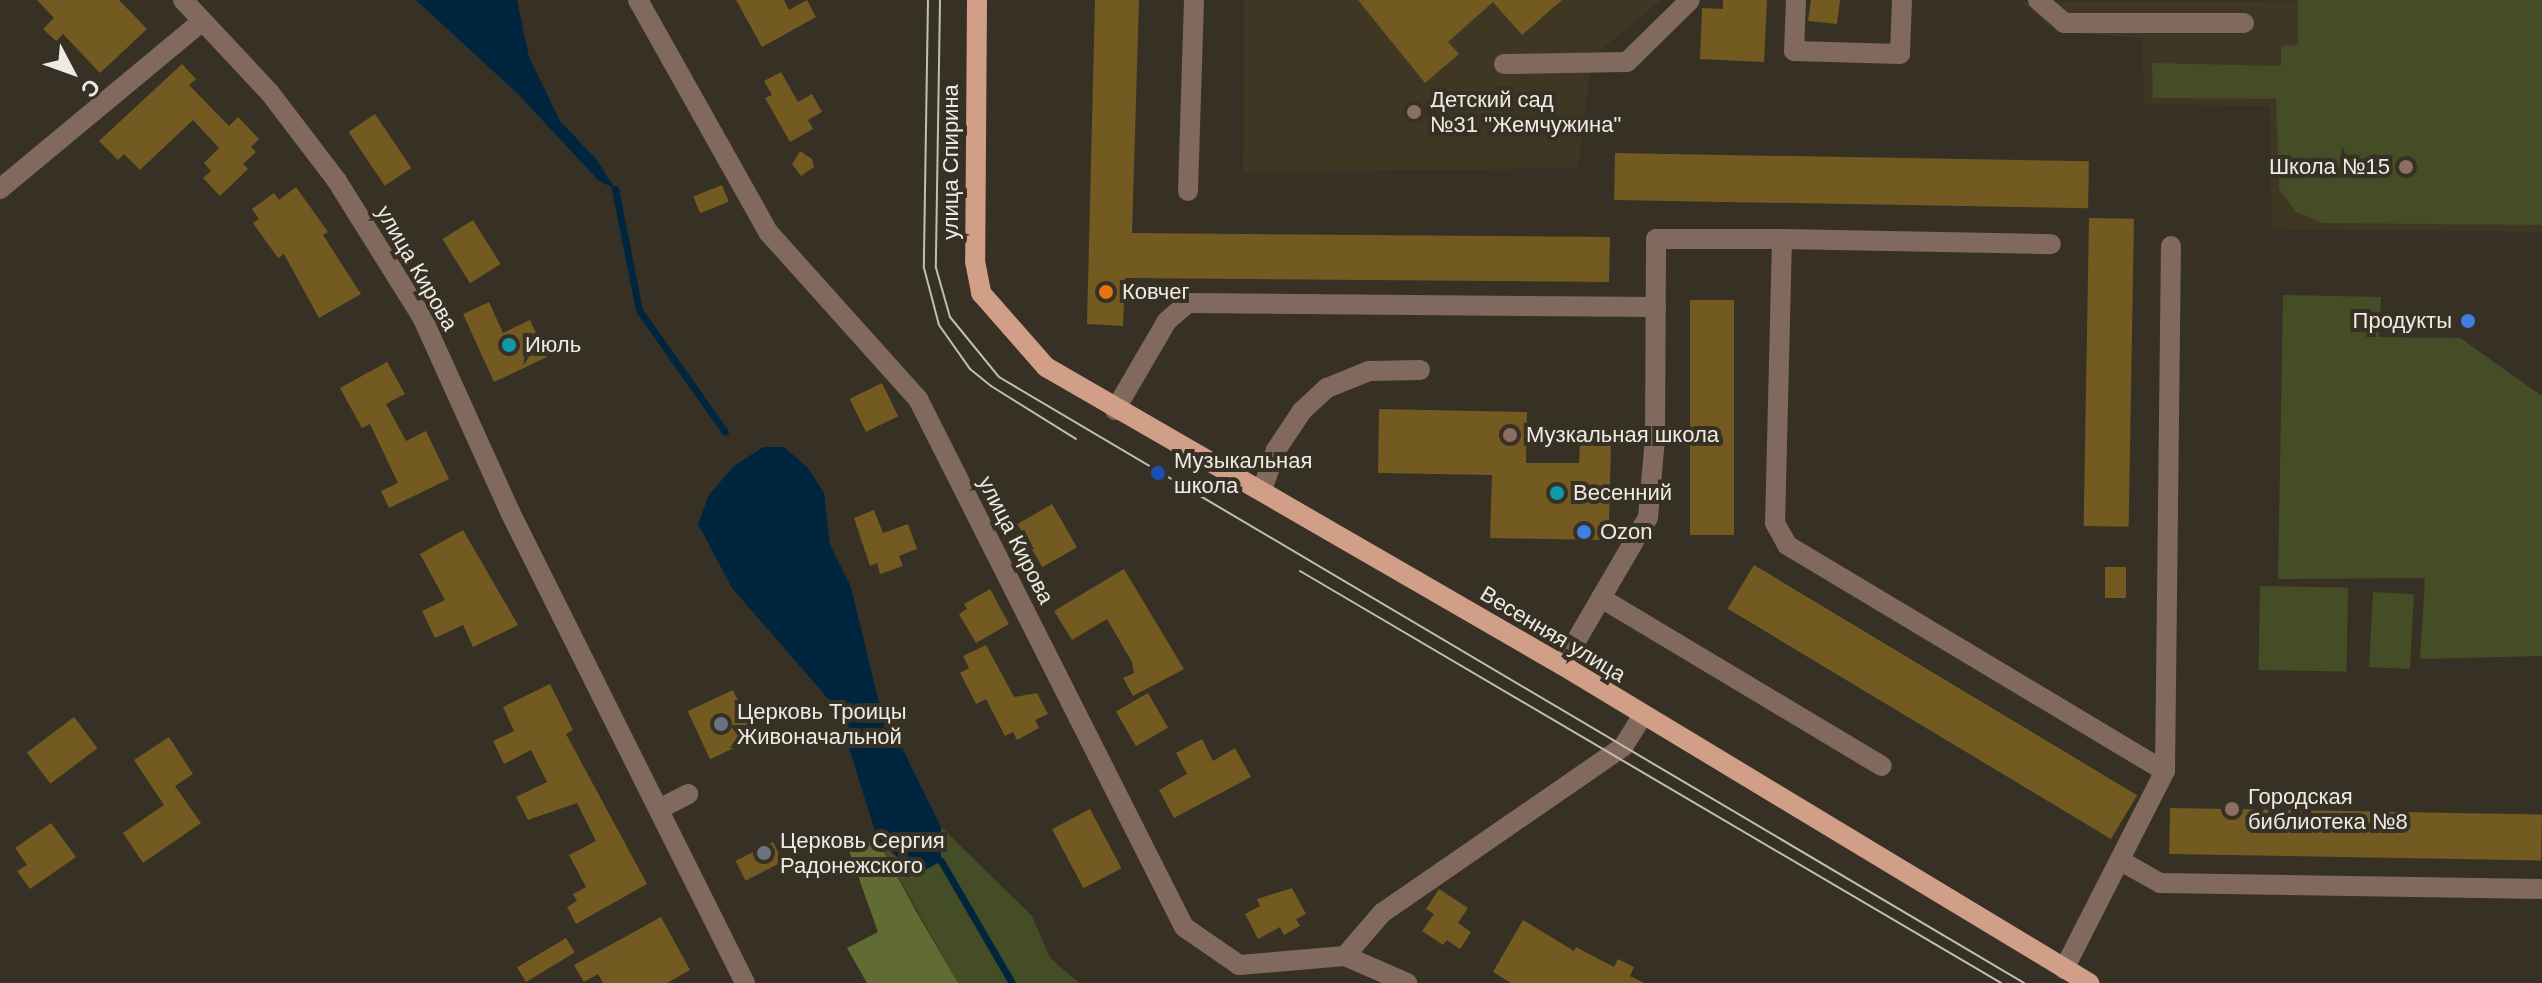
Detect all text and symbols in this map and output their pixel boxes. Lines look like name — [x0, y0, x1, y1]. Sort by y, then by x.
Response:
north arrow — [32, 32, 112, 112]
text: С — [76, 74, 105, 102]
street label: улица Спирина — [938, 84, 964, 240]
place label: Детский сад №31 "Жемчужина" — [1430, 86, 1621, 138]
marker: Детский сад №31 "Жемчужина" — [1405, 103, 1423, 121]
place label: Школа №15 — [2269, 154, 2390, 180]
marker: Школа №15 — [2397, 158, 2415, 176]
street label: улица Кирова — [371, 201, 463, 335]
place label: Ковчег — [1122, 279, 1189, 305]
marker: Ковчег — [1097, 283, 1115, 301]
place label: Продукты — [2353, 308, 2452, 334]
marker: Продукты — [2459, 312, 2477, 330]
place label: Июль — [525, 332, 581, 358]
marker: Июль — [500, 336, 518, 354]
place label: Музкальная школа — [1526, 422, 1719, 448]
marker: Музкальная школа — [1501, 426, 1519, 444]
place label: Музыкальная школа — [1174, 447, 1312, 498]
marker: Музыкальная школа — [1149, 464, 1167, 482]
street label: улица Кирова — [972, 472, 1060, 608]
place label: Весенний — [1573, 480, 1672, 506]
marker: Весенний — [1548, 484, 1566, 502]
place label: Ozon — [1600, 519, 1653, 545]
marker: Ozon — [1575, 523, 1593, 541]
street label: Весенняя улица — [1476, 580, 1630, 688]
place label: Церковь Троицы Живоначальной — [737, 698, 906, 750]
marker: Церковь Троицы Живоначальной — [712, 715, 730, 733]
place label: Городская библиотека №8 — [2248, 783, 2408, 834]
marker: Городская библиотека №8 — [2223, 800, 2241, 818]
place label: Церковь Сергия Радонежского — [780, 827, 945, 878]
marker: Церковь Сергия Радонежского — [755, 844, 773, 862]

